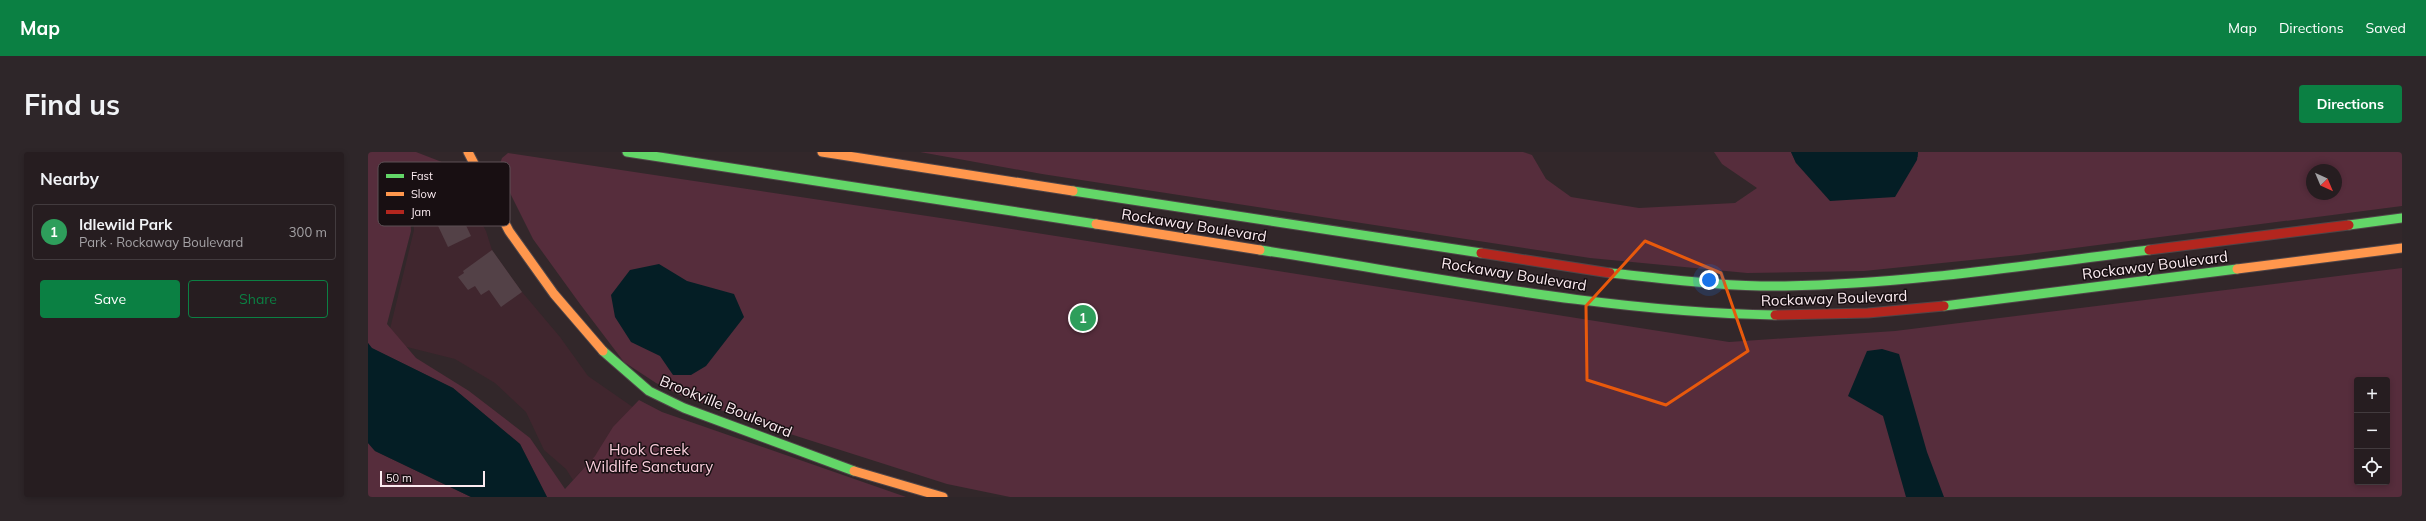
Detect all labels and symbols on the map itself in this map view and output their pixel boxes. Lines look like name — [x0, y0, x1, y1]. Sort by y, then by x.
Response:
legend — [378, 162, 510, 226]
north arrow — [2306, 164, 2342, 200]
text: Fast — [411, 169, 433, 183]
text: Slow — [411, 187, 437, 201]
street label: Rockaway Boulevard — [1120, 204, 1268, 246]
text: Jam — [411, 205, 431, 219]
street label: Rockaway Boulevard — [2081, 247, 2229, 283]
street label: Rockaway Boulevard — [1440, 253, 1588, 295]
your location — [1699, 270, 1719, 290]
street label: Rockaway Boulevard — [1760, 286, 1908, 310]
pin: 1 — [1070, 303, 1096, 333]
street label: Brookville Boulevard — [657, 371, 795, 441]
park label: Hook Creek Wildlife Sanctuary — [585, 440, 713, 476]
scale bar — [380, 469, 485, 488]

